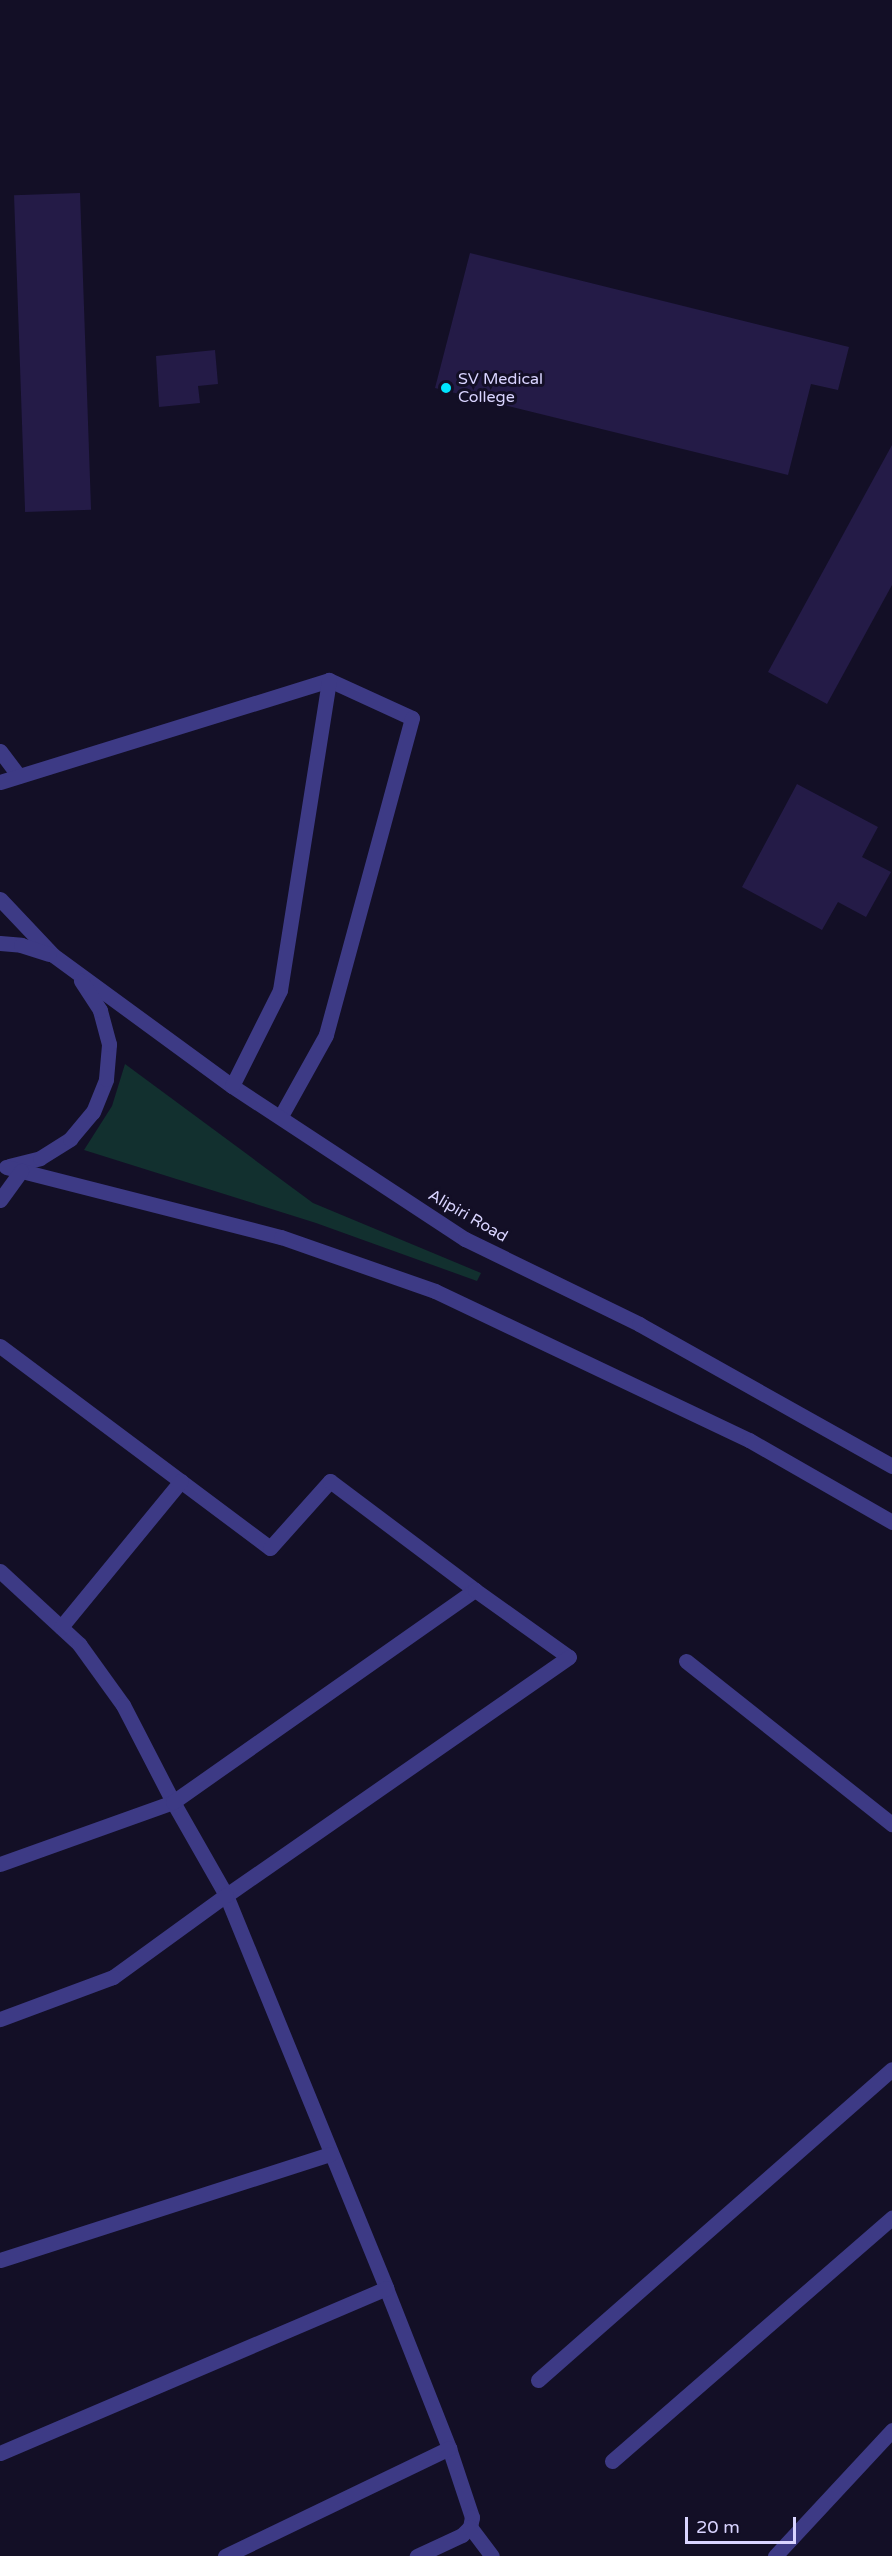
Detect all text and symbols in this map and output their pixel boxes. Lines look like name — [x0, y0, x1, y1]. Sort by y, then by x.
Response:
place label: SV Medical College — [458, 369, 543, 407]
marker: SV Medical College — [439, 381, 453, 395]
street label: Alipiri Road — [425, 1186, 511, 1246]
scale bar — [688, 2505, 799, 2543]
text: 20 m — [696, 2516, 740, 2538]

